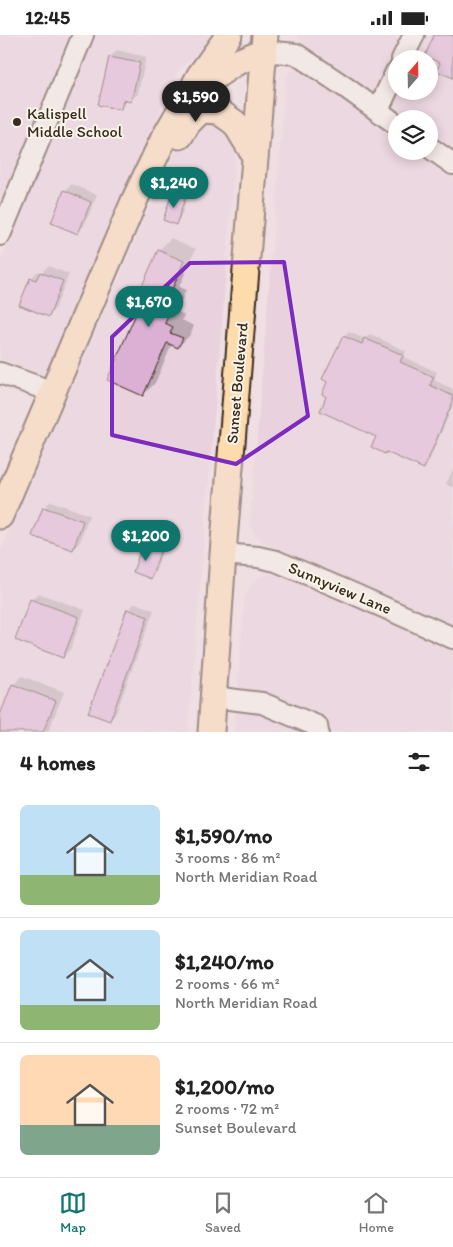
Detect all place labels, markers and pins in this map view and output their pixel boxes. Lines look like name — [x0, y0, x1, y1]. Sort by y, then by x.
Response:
pin: $1,590 — [155, 81, 237, 123]
place label: Kalispell Middle School — [27, 104, 123, 141]
marker: Kalispell Middle School — [11, 116, 23, 128]
pin: $1,240 — [133, 167, 215, 209]
pin: $1,670 — [108, 285, 190, 328]
pin: $1,200 — [105, 519, 187, 562]

